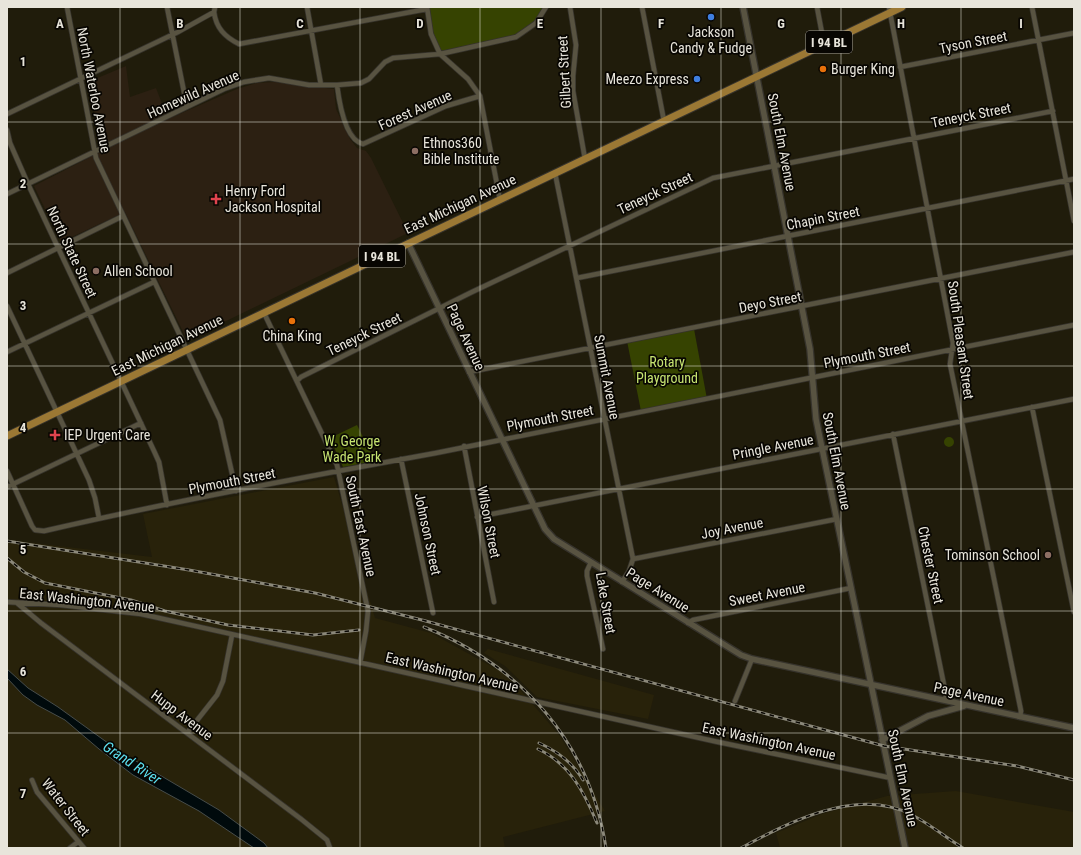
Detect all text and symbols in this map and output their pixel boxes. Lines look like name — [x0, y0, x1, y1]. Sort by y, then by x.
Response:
marker: Jackson Candy & Fudge — [706, 12, 716, 22]
text: A — [56, 16, 64, 31]
text: B — [176, 16, 184, 31]
text: C — [296, 16, 304, 31]
text: D — [416, 16, 424, 31]
text: E — [537, 16, 544, 31]
text: F — [658, 16, 664, 31]
text: G — [777, 16, 785, 31]
text: H — [897, 16, 905, 31]
text: I — [1019, 16, 1023, 31]
place label: Jackson Candy & Fudge — [670, 24, 752, 56]
street label: North Waterloo Avenue — [74, 26, 114, 154]
street label: Tyson Street — [938, 28, 1008, 56]
road number: I 94 BL — [806, 31, 852, 53]
street label: Gilbert Street — [554, 35, 574, 109]
text: 1 — [20, 54, 26, 69]
place label: Burger King — [831, 61, 895, 77]
marker: Burger King — [818, 64, 828, 74]
street label: Homewild Avenue — [145, 66, 242, 121]
place label: Meezo Express — [606, 71, 689, 87]
marker: Meezo Express — [692, 74, 702, 84]
street label: Forest Avenue — [376, 87, 454, 133]
street label: South Elm Avenue — [765, 92, 799, 193]
street label: Teneyck Street — [930, 99, 1012, 131]
place label: Ethnos360 Bible Institute — [423, 135, 500, 167]
marker: Ethnos360 Bible Institute — [410, 146, 420, 156]
street label: Teneyck Street — [615, 169, 695, 217]
street label: East Michigan Avenue — [402, 171, 519, 237]
text: 2 — [20, 176, 27, 191]
place label: Henry Ford Jackson Hospital — [225, 183, 321, 215]
marker: Henry Ford Jackson Hospital — [210, 193, 222, 205]
street label: Chapin Street — [785, 203, 861, 233]
street label: North State Street — [44, 204, 100, 300]
road number: I 94 BL — [359, 245, 405, 267]
place label: Allen School — [104, 263, 173, 279]
marker: Allen School — [91, 266, 101, 276]
street label: South Pleasant Street — [945, 280, 977, 400]
street label: Deyo Street — [737, 288, 803, 316]
text: 3 — [20, 298, 26, 313]
street label: Page Avenue — [444, 301, 489, 373]
street label: Teneyck Street — [324, 309, 404, 359]
street label: East Michigan Avenue — [109, 311, 226, 379]
marker: China King — [287, 316, 297, 326]
place label: China King — [262, 328, 322, 344]
street label: Summit Avenue — [591, 333, 623, 421]
street label: Plymouth Street — [822, 339, 912, 371]
park label: Rotary Playground — [636, 354, 698, 386]
street label: Plymouth Street — [505, 402, 595, 434]
street label: South Elm Avenue — [820, 411, 854, 512]
text: 4 — [20, 420, 27, 435]
place label: IEP Urgent Care — [64, 427, 151, 443]
marker: IEP Urgent Care — [49, 429, 61, 441]
street label: Pringle Avenue — [731, 431, 815, 463]
park label: W. George Wade Park — [323, 433, 382, 465]
street label: Plymouth Street — [187, 465, 277, 497]
street label: South East Avenue — [342, 474, 380, 578]
street label: Wilson Street — [474, 484, 504, 560]
street label: Johnson Street — [411, 491, 445, 577]
street label: Joy Avenue — [700, 514, 765, 542]
street label: Chester Street — [915, 525, 947, 605]
text: 5 — [20, 542, 27, 557]
place label: Tominson School — [945, 547, 1040, 563]
marker: Tominson School — [1043, 550, 1053, 560]
street label: Page Avenue — [623, 564, 693, 616]
street label: Lake Street — [593, 571, 619, 635]
street label: Sweet Avenue — [728, 579, 807, 609]
street label: East Washington Avenue — [19, 585, 156, 615]
street label: East Washington Avenue — [384, 649, 520, 695]
text: 6 — [20, 664, 27, 679]
street label: Page Avenue — [932, 679, 1006, 709]
street label: Hupp Avenue — [148, 687, 216, 744]
street label: East Washington Avenue — [701, 719, 838, 763]
street label: South Elm Avenue — [885, 728, 921, 829]
water label: Grand River — [99, 738, 165, 789]
street label: Water Street — [39, 775, 93, 839]
text: 7 — [20, 786, 27, 801]

